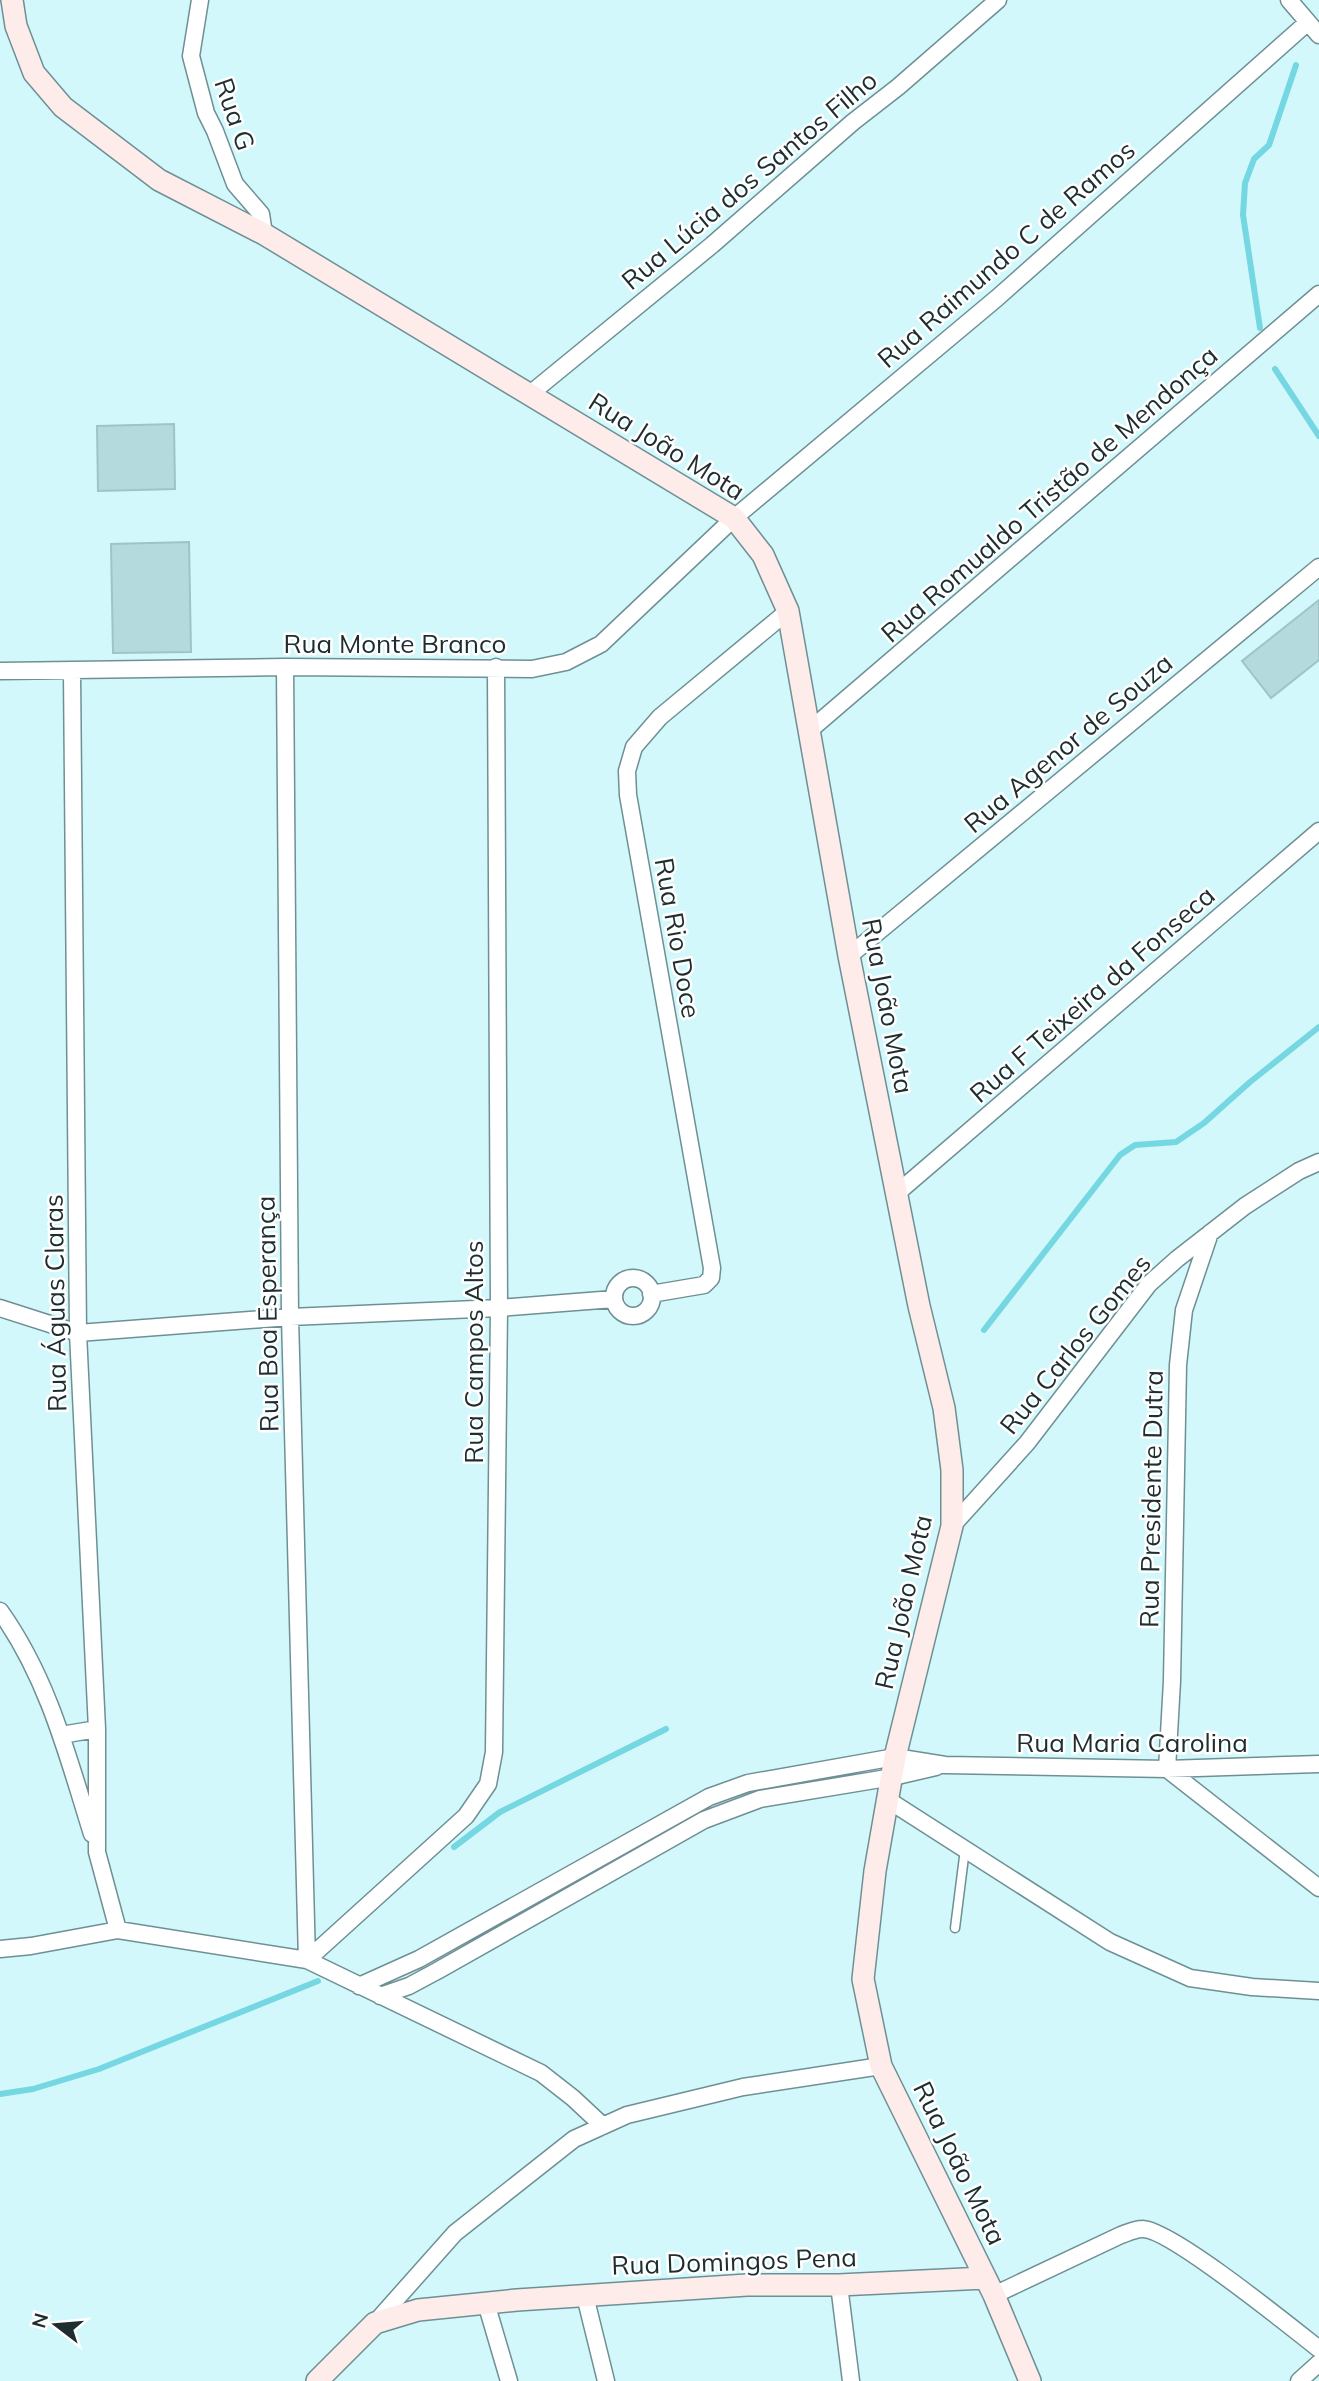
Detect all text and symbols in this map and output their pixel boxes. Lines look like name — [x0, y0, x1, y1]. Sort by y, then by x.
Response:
street label: Rua Lúcia dos Santos Filho — [614, 63, 884, 297]
street label: Rua G — [207, 73, 263, 155]
street label: Rua Raimundo C de Ramos — [870, 133, 1142, 375]
street label: Rua Romualdo Tristão de Mendonça — [874, 339, 1224, 649]
street label: Rua João Mota — [583, 385, 751, 507]
street label: Rua Monte Branco — [284, 627, 506, 660]
street label: Rua Agenor de Souza — [957, 646, 1179, 840]
street label: Rua Rio Doce — [648, 855, 708, 1021]
street label: Rua F Teixeira da Fonseca — [963, 879, 1221, 1109]
street label: Rua João Mota — [855, 916, 921, 1096]
street label: Rua Águas Claras — [37, 1194, 73, 1412]
street label: Rua Boa Esperança — [248, 1195, 286, 1433]
street label: Rua Campos Altos — [457, 1240, 490, 1464]
street label: Rua Carlos Gomes — [992, 1247, 1158, 1441]
street label: Rua Presidente Dutra — [1132, 1370, 1170, 1628]
street label: Rua João Mota — [867, 1512, 939, 1692]
street label: Rua Maria Carolina — [1016, 1726, 1248, 1759]
street label: Rua João Mota — [906, 2076, 1014, 2250]
street label: Rua Domingos Pena — [611, 2240, 857, 2282]
north arrow — [21, 2290, 91, 2360]
text: N — [26, 2310, 53, 2331]

